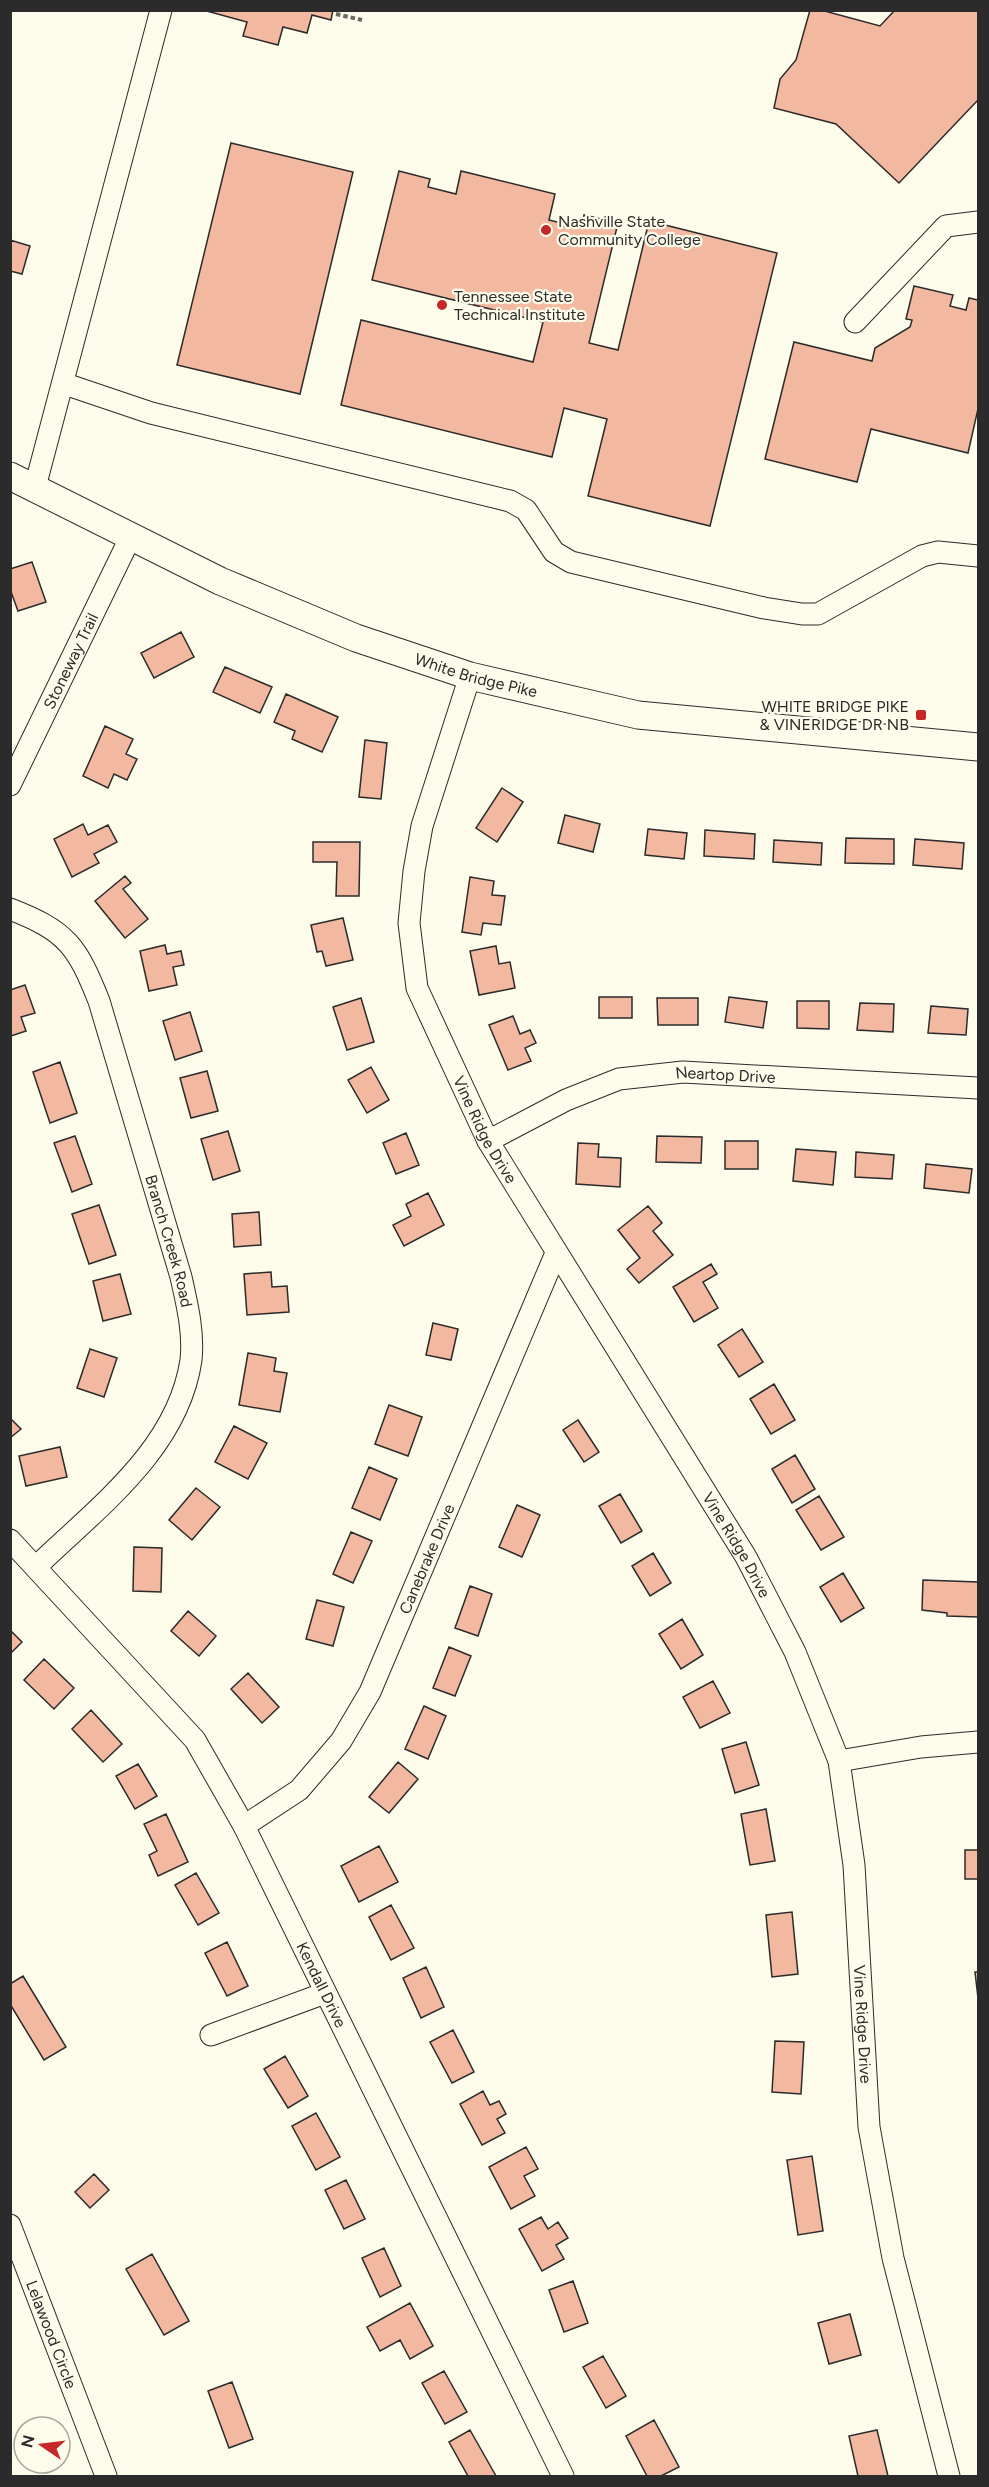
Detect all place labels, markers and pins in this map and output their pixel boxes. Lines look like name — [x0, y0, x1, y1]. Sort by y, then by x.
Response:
place label: Nashville State Community College — [558, 212, 701, 249]
marker: Nashville State Community College — [539, 223, 553, 237]
place label: Tennessee State Technical Institute — [454, 287, 586, 324]
marker: Tennessee State Technical Institute — [435, 298, 449, 312]
place label: WHITE BRIDGE PIKE & VINERIDGE DR NB — [759, 697, 909, 734]
marker: WHITE BRIDGE PIKE & VINERIDGE DR NB — [914, 708, 928, 722]

